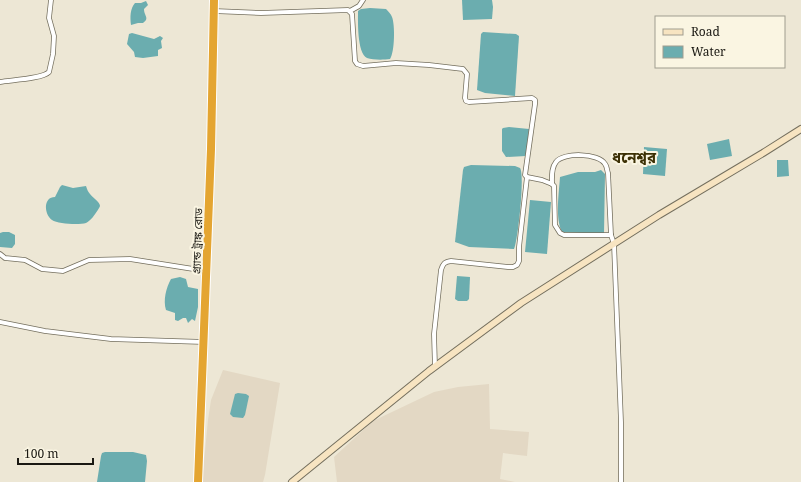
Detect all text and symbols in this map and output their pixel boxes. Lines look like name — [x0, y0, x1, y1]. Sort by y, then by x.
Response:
legend — [655, 16, 785, 68]
text: Road — [691, 23, 721, 40]
text: Water — [691, 43, 726, 60]
district label: ধনেশ্বর — [612, 147, 657, 167]
street label: গ্র্যান্ড ট্রাঙ্ক রোড — [188, 208, 206, 274]
scale bar — [18, 440, 93, 466]
text: 100 m — [24, 445, 59, 462]

